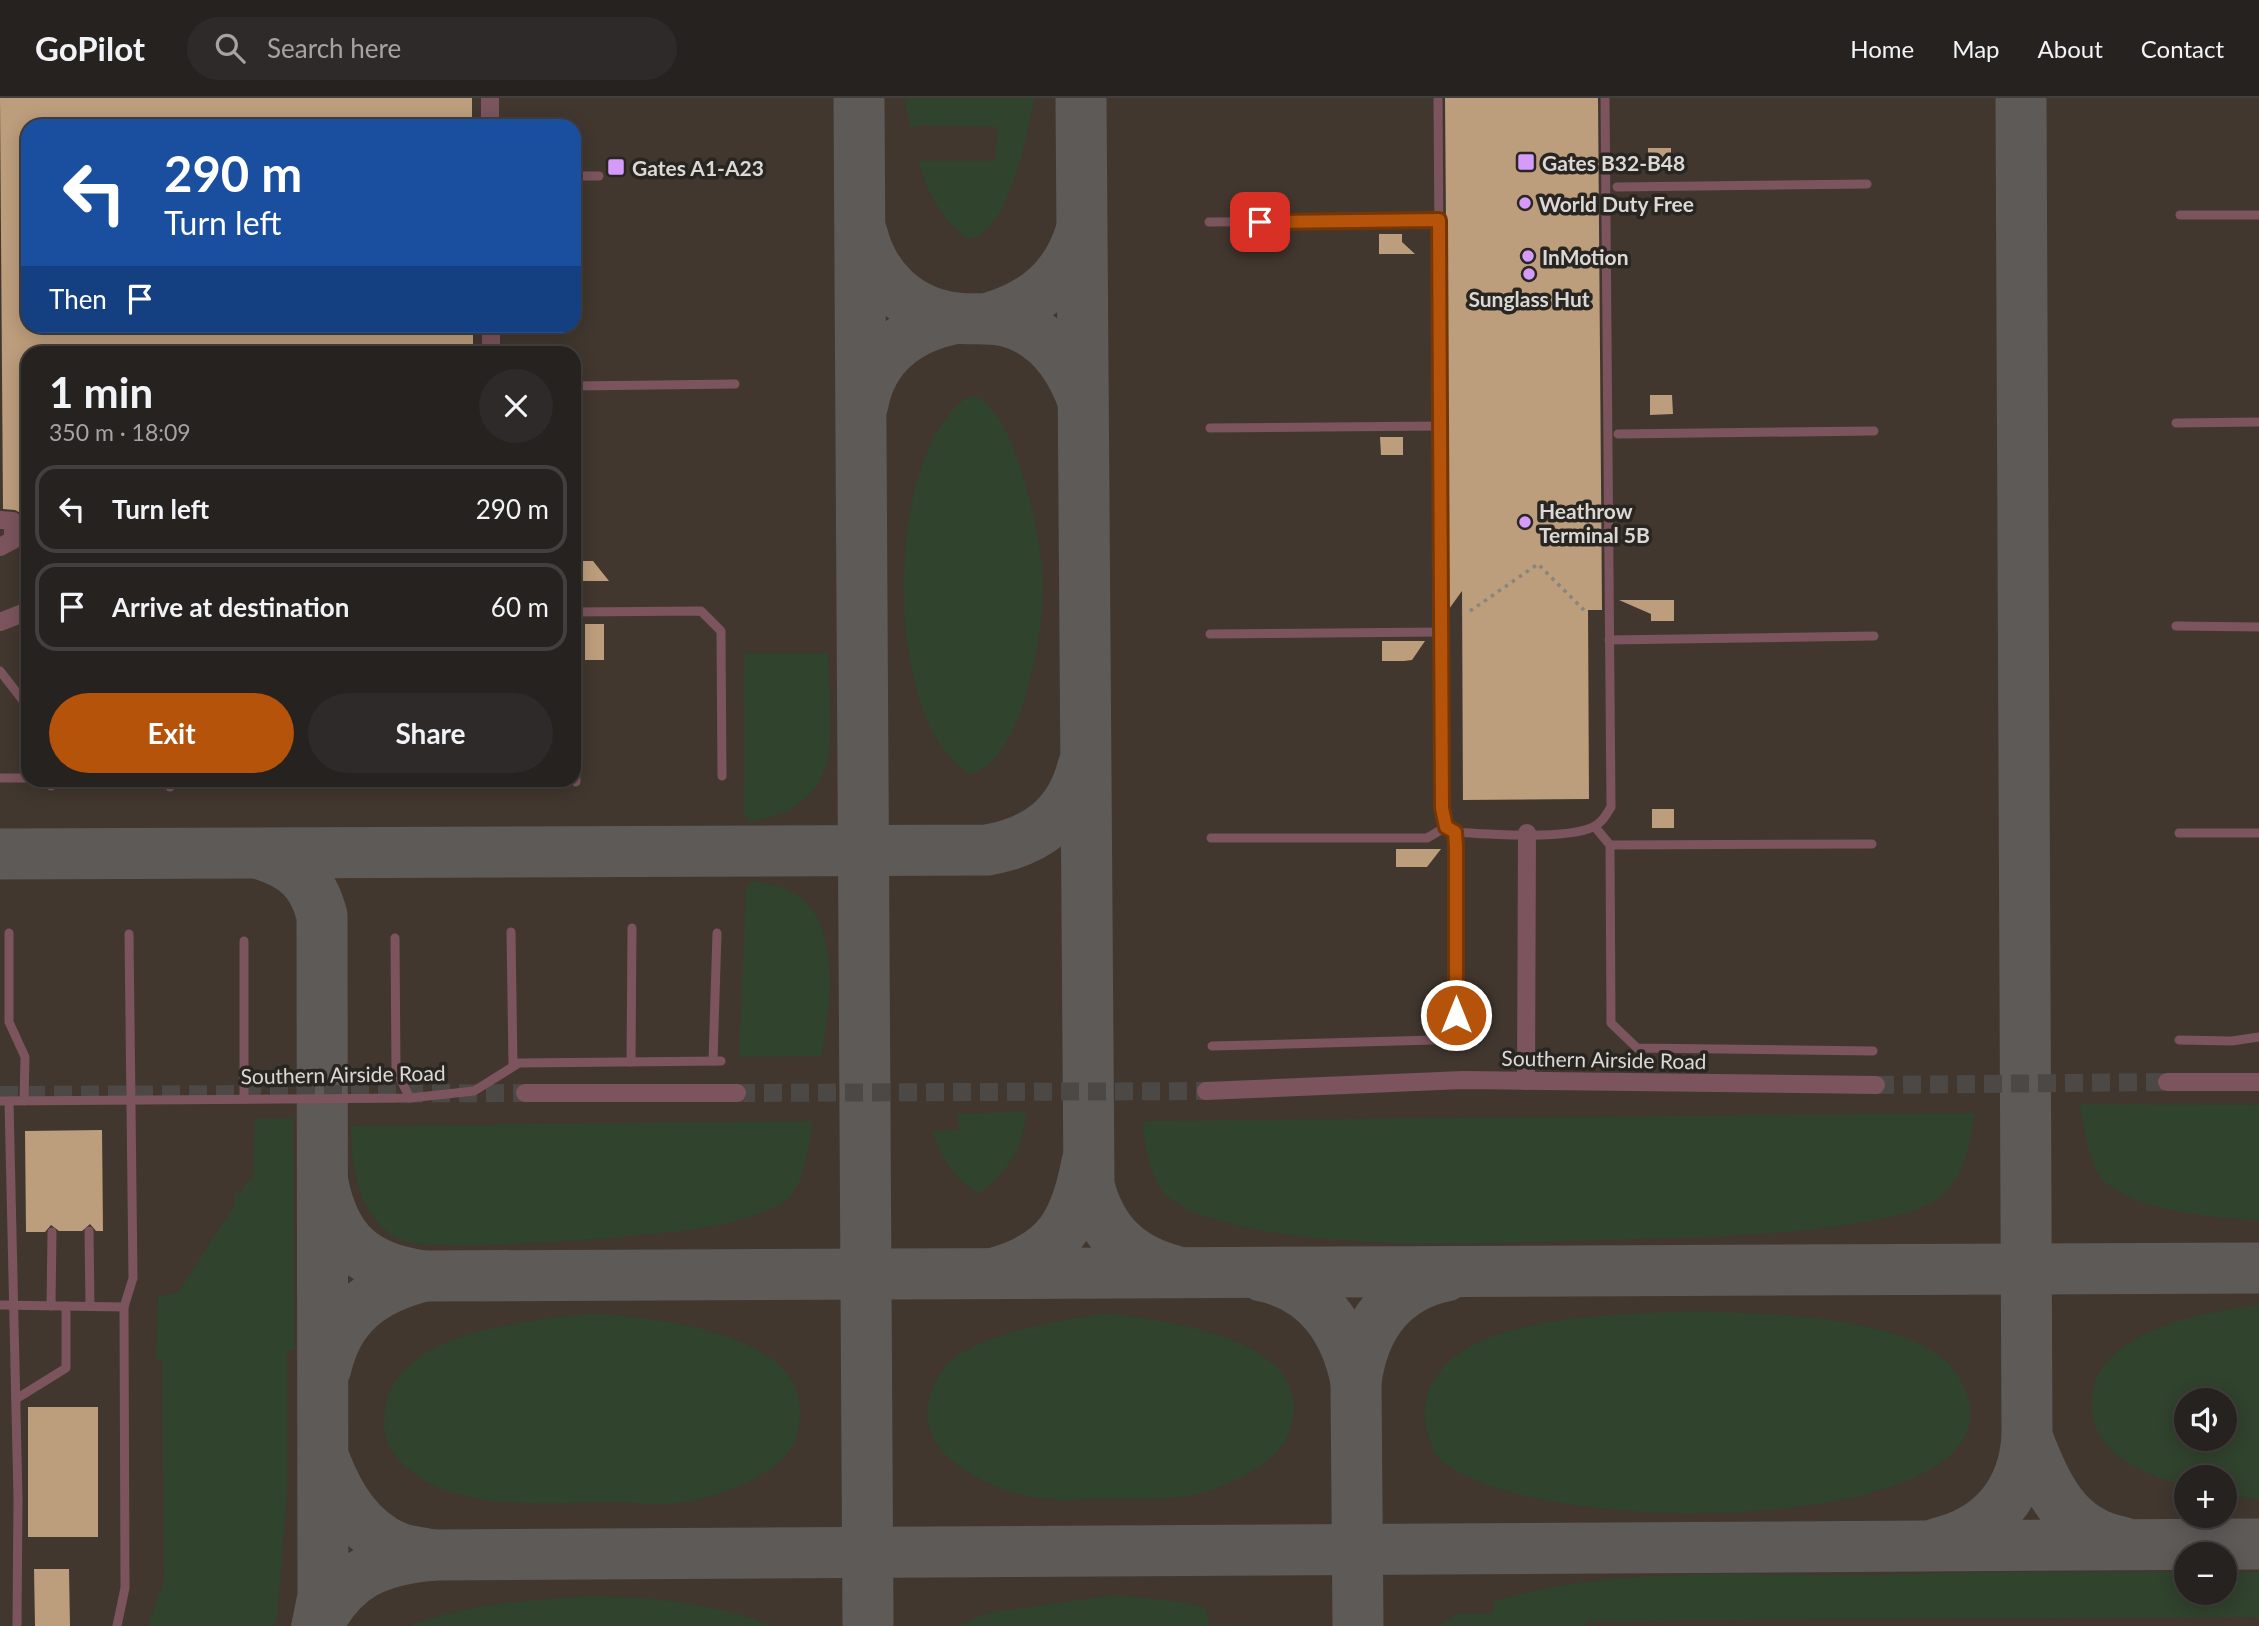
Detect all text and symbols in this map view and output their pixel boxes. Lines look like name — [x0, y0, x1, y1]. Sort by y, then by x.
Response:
search box — [187, 17, 677, 80]
text: GoPilot — [35, 28, 145, 68]
icon: search — [211, 29, 249, 67]
text: Search here — [267, 32, 401, 64]
text: Home — [1850, 34, 1914, 63]
text: Map — [1952, 34, 2000, 63]
text: About — [2038, 34, 2103, 63]
text: Contact — [2141, 34, 2224, 63]
text: 290 m — [164, 144, 302, 202]
icon: left — [49, 147, 140, 238]
place label: Gates B32-B48 — [1542, 150, 1685, 175]
marker: Gates B32-B48 — [1516, 152, 1536, 172]
place label: Gates A1-A23 — [632, 155, 764, 180]
marker: Gates A1-A23 — [606, 157, 626, 177]
place label: World Duty Free — [1539, 191, 1694, 216]
pin — [1230, 192, 1290, 252]
marker: World Duty Free — [1517, 195, 1533, 211]
text: Turn left — [164, 203, 281, 242]
icon: arrive — [1241, 203, 1279, 241]
place label: InMotion — [1542, 244, 1629, 269]
marker: InMotion — [1520, 248, 1536, 264]
marker: Sunglass Hut — [1521, 266, 1537, 282]
icon: arrive — [121, 280, 159, 318]
text: Then — [49, 283, 107, 315]
place label: Sunglass Hut — [1468, 286, 1590, 311]
text: 1 min — [49, 367, 153, 417]
button: close — [479, 369, 553, 443]
text: 350 m · 18:09 — [49, 418, 191, 446]
icon: left — [53, 490, 91, 528]
text: Turn left — [112, 493, 209, 525]
text: 290 m — [476, 493, 549, 525]
place label: Heathrow Terminal 5B — [1539, 498, 1650, 547]
marker: Heathrow Terminal 5B — [1517, 514, 1533, 530]
icon: arrive — [53, 588, 91, 626]
text: Arrive at destination — [112, 591, 349, 623]
text: 60 m — [491, 591, 549, 623]
button: Exit — [49, 693, 294, 773]
button: Share — [308, 693, 553, 773]
position arrow — [1419, 978, 1493, 1052]
street label: Southern Airside Road — [1501, 1045, 1707, 1073]
street label: Southern Airside Road — [240, 1060, 446, 1088]
map controls — [2174, 1388, 2237, 1605]
button: sound — [2174, 1388, 2237, 1451]
button: + — [2174, 1465, 2237, 1528]
button: − — [2174, 1542, 2237, 1605]

